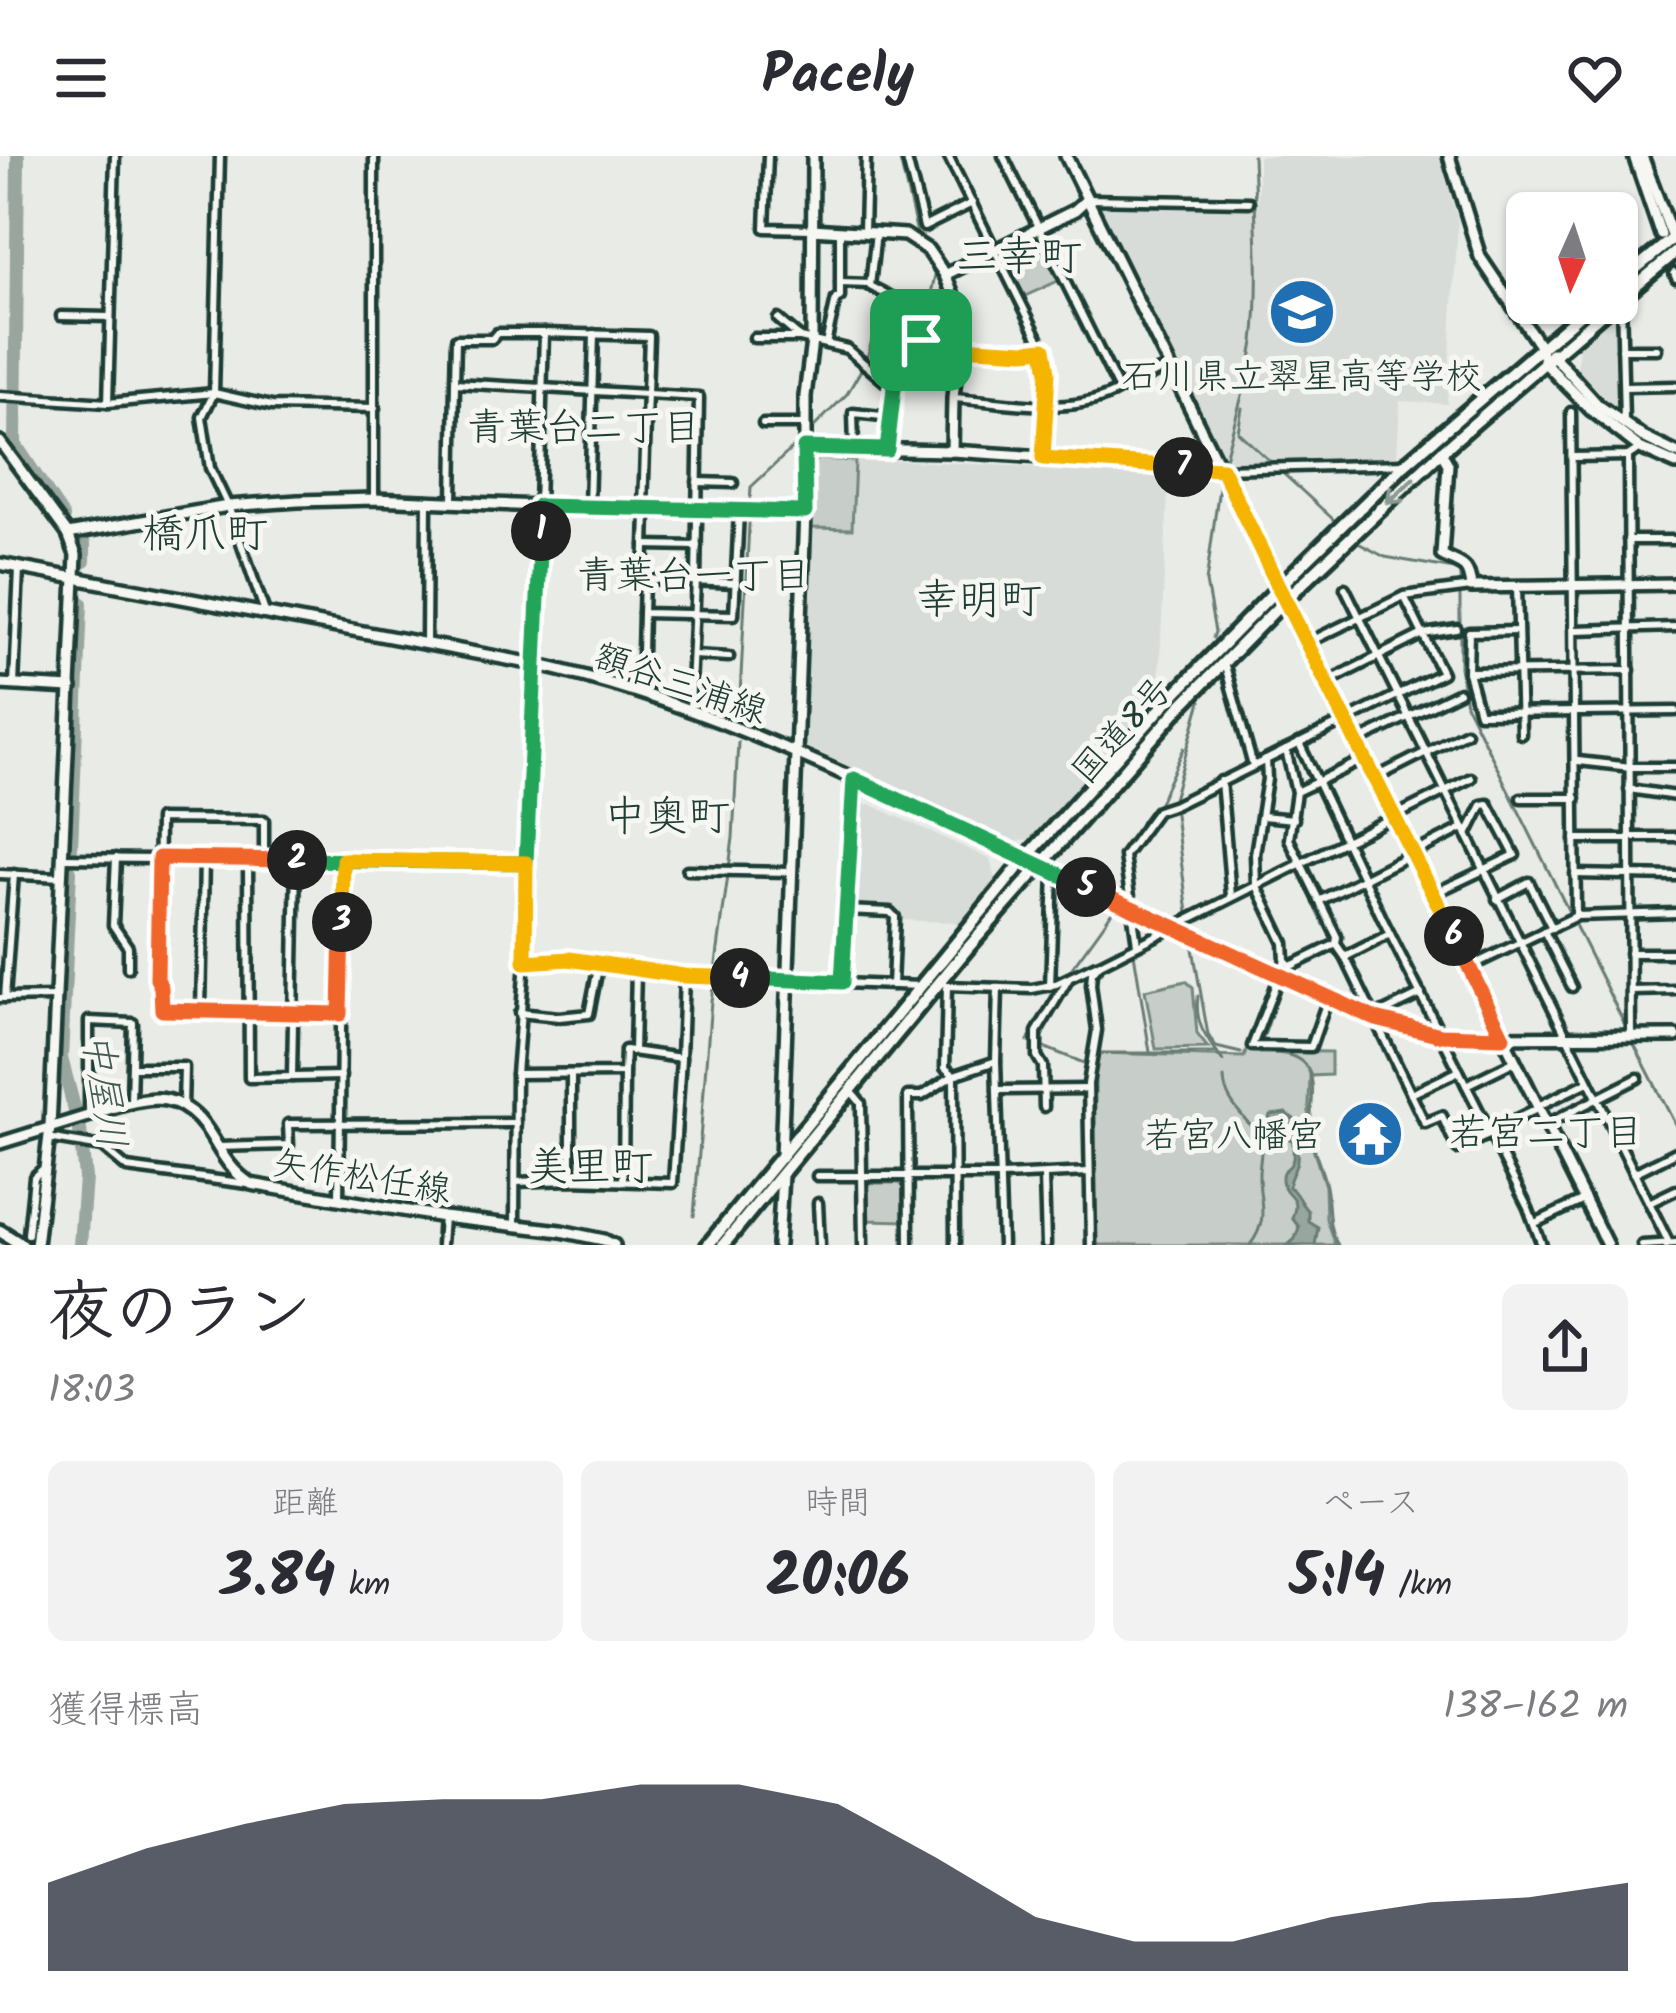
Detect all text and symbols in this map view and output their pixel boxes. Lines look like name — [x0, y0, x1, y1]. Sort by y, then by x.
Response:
text: Pacely — [762, 35, 914, 121]
icon: menu — [48, 45, 114, 111]
icon: heart — [1562, 45, 1628, 111]
north arrow — [1506, 192, 1638, 324]
map controls — [1506, 192, 1638, 324]
district label: 三幸町 — [956, 225, 1082, 292]
school or university icon: 石川県立翠星高等学校 — [1267, 277, 1337, 347]
pin — [870, 289, 972, 391]
icon: arrive — [888, 307, 954, 373]
place label: 石川県立翠星高等学校 — [1122, 350, 1482, 407]
district label: 青葉台二丁目 — [467, 399, 701, 461]
pin: 7 — [1153, 437, 1213, 497]
text: 7 — [1175, 440, 1191, 493]
one-way arrow — [1386, 476, 1416, 505]
pin: 1 — [511, 501, 571, 561]
district label: 橋爪町 — [142, 502, 268, 569]
text: 1 — [536, 504, 546, 557]
district label: 青葉台一丁目 — [577, 547, 811, 609]
district label: 幸明町 — [916, 568, 1042, 635]
street label: 額谷三浦線 — [585, 629, 774, 742]
street label: 国道8号 — [1059, 664, 1188, 799]
district label: 中奥町 — [604, 785, 730, 852]
pin: 2 — [267, 830, 327, 890]
text: 2 — [287, 833, 307, 886]
pin: 5 — [1056, 857, 1116, 917]
text: 5 — [1078, 860, 1094, 913]
pin: 3 — [312, 892, 372, 952]
text: 3 — [333, 895, 351, 948]
pin: 6 — [1424, 906, 1484, 966]
text: 6 — [1445, 909, 1463, 962]
pin: 4 — [710, 948, 770, 1008]
text: 4 — [731, 951, 749, 1004]
water label: 中屋川 — [63, 1028, 141, 1153]
temple icon: 若宮八幡宮 — [1335, 1099, 1405, 1169]
district label: 若宮二丁目 — [1448, 1104, 1644, 1166]
place label: 若宮八幡宮 — [1144, 1109, 1324, 1166]
district label: 美里町 — [527, 1135, 653, 1202]
street label: 矢作松任線 — [268, 1136, 455, 1221]
text: 夜のラン — [48, 1263, 312, 1368]
button: share — [1502, 1284, 1628, 1410]
text: 18:03 — [48, 1361, 135, 1423]
text: 距離 — [272, 1478, 338, 1531]
text: 時間 — [805, 1478, 871, 1531]
text: ペース — [1322, 1478, 1419, 1531]
text: 3.84 — [220, 1531, 335, 1627]
text: 20:06 — [766, 1531, 910, 1627]
text: 5:14 — [1289, 1531, 1385, 1627]
text: km — [335, 1560, 390, 1613]
text: /km — [1385, 1560, 1452, 1613]
text: 138–162 m — [1443, 1677, 1628, 1739]
text: 獲得標高 — [48, 1681, 204, 1743]

